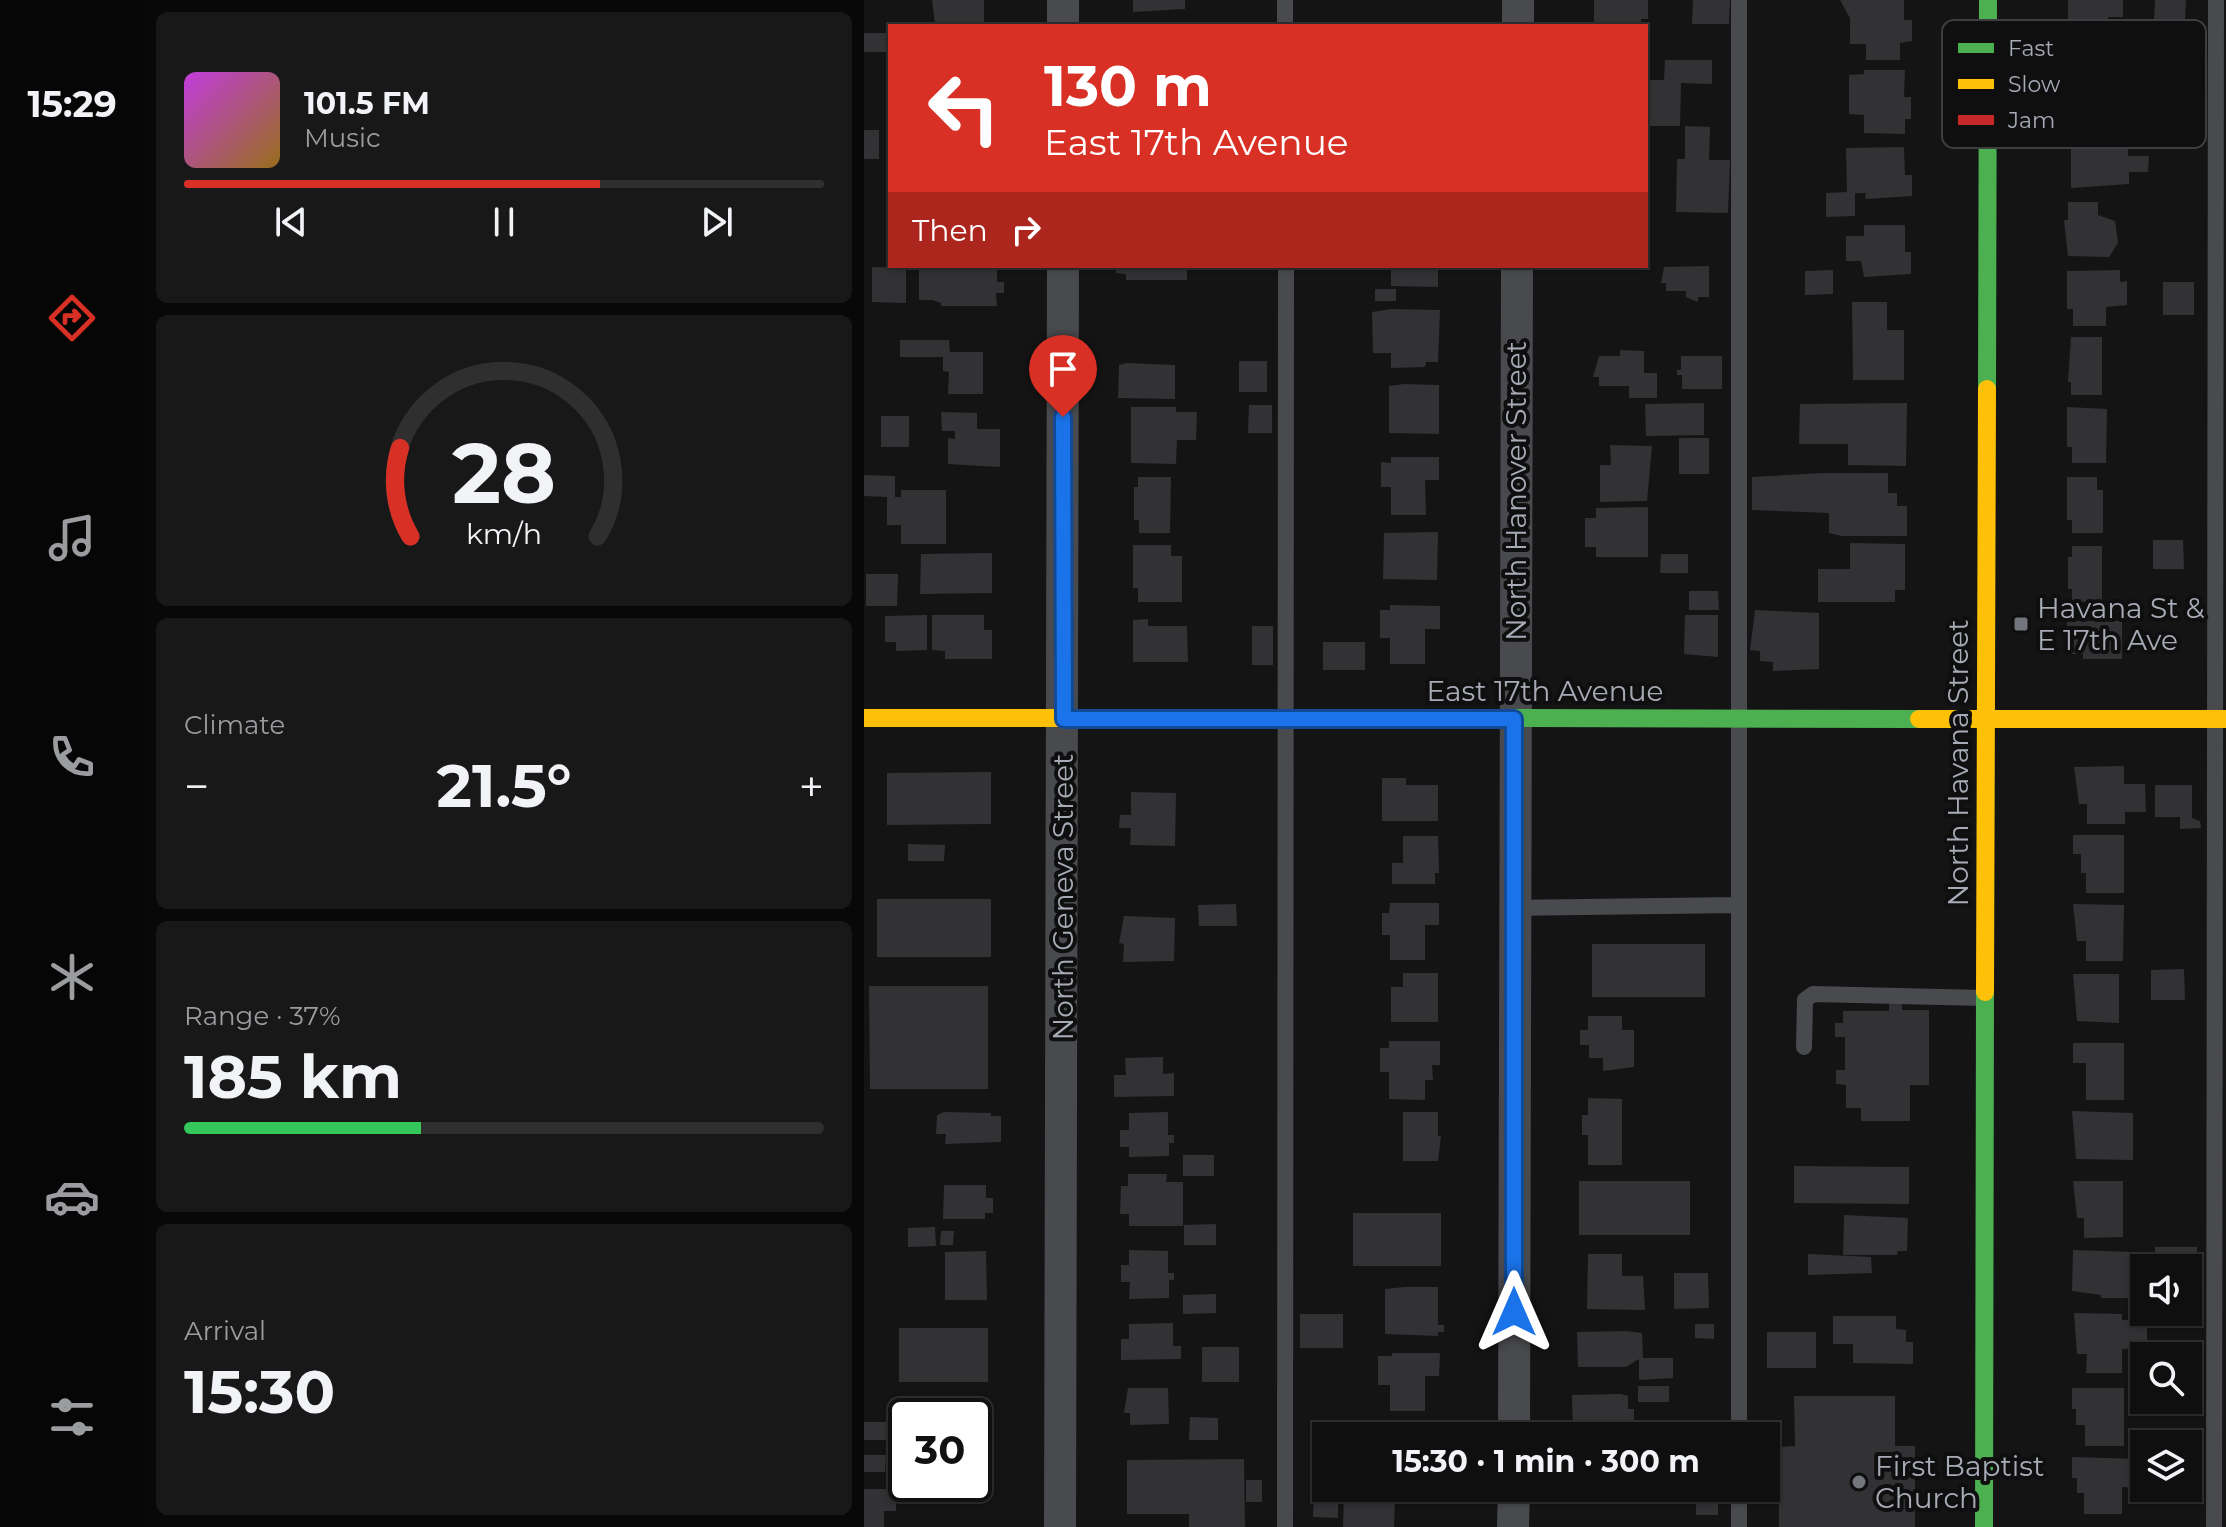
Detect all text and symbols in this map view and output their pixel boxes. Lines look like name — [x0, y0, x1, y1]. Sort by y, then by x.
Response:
legend — [1942, 20, 2206, 148]
text: Fast — [2008, 35, 2054, 62]
text: 130 m — [1044, 52, 1212, 120]
icon: left — [912, 56, 1016, 160]
text: Slow — [2008, 71, 2061, 98]
text: 15:29 — [27, 82, 117, 126]
text: 101.5 FM — [304, 85, 430, 122]
text: Jam — [2007, 107, 2055, 134]
text: East 17th Avenue — [1044, 120, 1349, 164]
text: Music — [304, 122, 381, 154]
icon: previous — [269, 200, 313, 244]
icon: pause — [482, 200, 526, 244]
icon: next — [695, 200, 739, 244]
icon: right — [1004, 208, 1048, 252]
text: Then — [912, 212, 988, 249]
icon: directions — [44, 290, 100, 346]
pin — [1029, 335, 1097, 417]
street label: North Hanover Street — [1499, 341, 1533, 641]
icon: arrive — [1041, 347, 1085, 391]
text: 28 — [452, 421, 556, 523]
icon: music — [44, 510, 100, 566]
text: km/h — [466, 516, 542, 551]
place label: Havana St & E 17th Ave — [2037, 591, 2205, 657]
marker: Havana St & E 17th Ave — [2012, 615, 2030, 633]
street label: North Havana Street — [1941, 619, 1975, 907]
street label: East 17th Avenue — [1427, 674, 1663, 708]
text: Climate — [184, 709, 285, 741]
icon: phone — [44, 729, 100, 785]
text: 21.5° — [436, 749, 572, 822]
street label: North Geneva Street — [1046, 754, 1080, 1040]
text: − — [184, 759, 209, 813]
text: + — [799, 759, 824, 813]
icon: climate — [44, 949, 100, 1005]
text: Range · 37% — [184, 1000, 340, 1032]
text: 185 km — [184, 1040, 402, 1113]
icon: car — [44, 1169, 100, 1225]
map controls — [2130, 1254, 2202, 1502]
button: sound — [2130, 1254, 2202, 1326]
position arrow — [1472, 1270, 1556, 1354]
text: Arrival — [184, 1315, 266, 1347]
button: search — [2130, 1342, 2202, 1414]
text: 15:30 — [184, 1355, 335, 1428]
icon: filters — [44, 1389, 100, 1445]
speed limit sign: 30 — [888, 1398, 992, 1502]
button: layers — [2130, 1430, 2202, 1502]
text: 15:30 · 1 min · 300 m — [1392, 1443, 1700, 1480]
place label: First Baptist Church — [1875, 1449, 2044, 1515]
marker: First Baptist Church — [1850, 1473, 1868, 1491]

